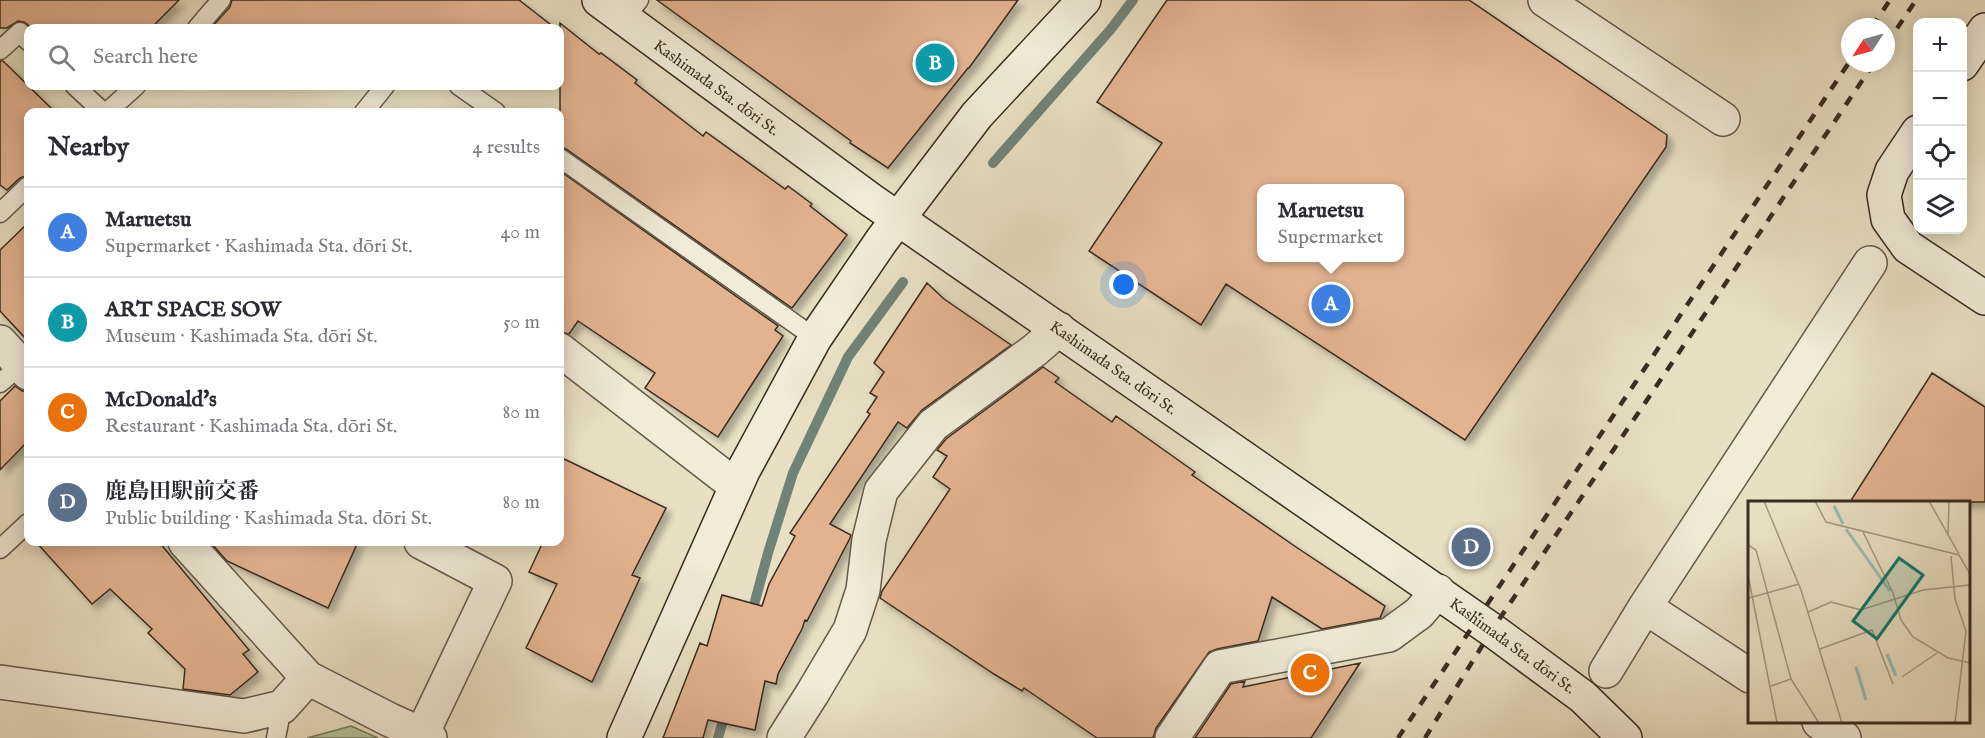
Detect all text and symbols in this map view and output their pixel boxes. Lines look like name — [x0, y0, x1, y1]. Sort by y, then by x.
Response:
north arrow — [1841, 18, 1895, 72]
map controls — [1913, 18, 1967, 234]
button: + — [1913, 18, 1967, 72]
search box — [24, 24, 564, 90]
street label: Kashimada Sta. dōri St. — [649, 36, 783, 141]
pin: B — [916, 40, 954, 86]
icon: search — [45, 41, 78, 74]
text: Search here — [93, 43, 198, 71]
button: − — [1913, 72, 1967, 126]
button: locate — [1913, 126, 1967, 180]
text: Nearby — [48, 131, 129, 164]
text: 4 results — [473, 135, 540, 160]
button: layers — [1913, 180, 1967, 234]
popup — [1257, 184, 1404, 262]
text: Maruetsu — [1278, 197, 1364, 225]
text: Maruetsu — [105, 206, 191, 234]
text: A — [61, 220, 74, 245]
text: 40 m — [501, 220, 540, 245]
text: Supermarket — [1278, 225, 1383, 250]
text: Supermarket · Kashimada Sta. dōri St. — [105, 234, 413, 259]
your location — [1109, 270, 1138, 299]
pin: A — [1312, 282, 1350, 326]
text: ART SPACE SOW — [105, 296, 281, 324]
text: B — [61, 310, 74, 335]
text: 50 m — [503, 310, 540, 335]
street label: Kashimada Sta. dōri St. — [1045, 317, 1180, 420]
text: Museum · Kashimada Sta. dōri St. — [105, 324, 378, 349]
text: McDonald's — [105, 386, 217, 414]
text: C — [60, 400, 75, 425]
text: 80 m — [503, 400, 540, 425]
text: Restaurant · Kashimada Sta. dōri St. — [105, 414, 397, 439]
text: 鹿島田駅前交番 — [105, 478, 259, 506]
text: D — [59, 490, 76, 515]
text: 80 m — [503, 490, 540, 515]
inset map — [1748, 501, 1970, 723]
text: Public building · Kashimada Sta. dōri St. — [105, 506, 432, 531]
pin: D — [1452, 524, 1490, 570]
street label: Kashimada Sta. dōri St. — [1445, 594, 1579, 699]
pin: C — [1290, 650, 1330, 696]

